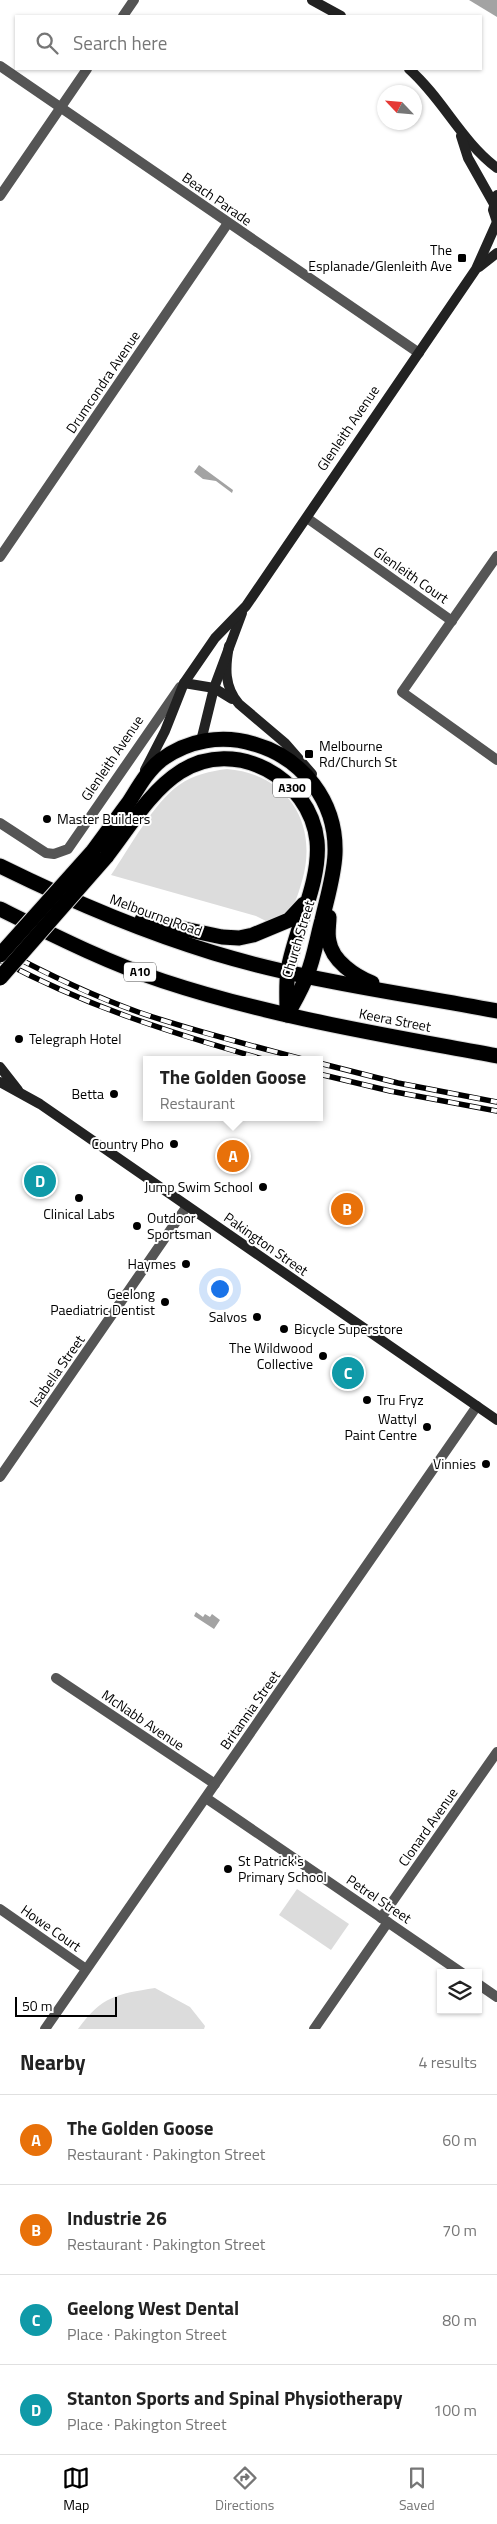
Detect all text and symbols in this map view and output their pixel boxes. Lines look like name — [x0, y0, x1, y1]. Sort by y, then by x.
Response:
search box — [15, 15, 482, 70]
text: Search here — [73, 28, 167, 57]
icon: search — [33, 29, 61, 57]
north arrow — [377, 85, 422, 130]
street label: Beach Parade — [178, 167, 256, 230]
place label: The Esplanade/Glenleith Ave — [308, 239, 452, 276]
marker: The Esplanade/Glenleith Ave — [456, 252, 468, 264]
street label: Drumcondra Avenue — [60, 326, 145, 437]
street label: Glenleith Avenue — [311, 381, 384, 475]
street label: Glenleith Court — [369, 541, 453, 608]
street label: Glenleith Avenue — [75, 711, 148, 805]
place label: Melbourne Rd/Church St — [319, 735, 397, 772]
marker: Melbourne Rd/Church St — [303, 748, 315, 760]
road number: A300 — [273, 778, 311, 798]
place label: Master Builders — [57, 808, 150, 829]
marker: Master Builders — [41, 813, 53, 825]
street label: Melbourne Road — [107, 888, 205, 941]
street label: Church Street — [276, 897, 319, 980]
road number: A10 — [124, 962, 156, 982]
street label: Keera Street — [357, 1002, 433, 1037]
place label: Telegraph Hotel — [29, 1028, 121, 1049]
marker: Telegraph Hotel — [13, 1033, 25, 1045]
popup — [143, 1056, 323, 1121]
text: The Golden Goose — [160, 1062, 306, 1091]
place label: Betta — [72, 1083, 104, 1104]
marker: Betta — [108, 1088, 120, 1100]
text: Restaurant — [160, 1091, 235, 1115]
place label: Country Pho — [91, 1133, 164, 1154]
pin: A — [217, 1137, 249, 1175]
marker: Country Pho — [168, 1138, 180, 1150]
pin: D — [24, 1162, 56, 1200]
place label: Jump Swim School — [144, 1176, 253, 1197]
marker: Jump Swim School — [257, 1181, 269, 1193]
pin: B — [331, 1190, 363, 1228]
marker: Clinical Labs — [73, 1192, 85, 1204]
place label: Clinical Labs — [43, 1203, 115, 1224]
place label: Outdoor Sportsman — [147, 1207, 212, 1244]
street label: Pakington Street — [220, 1207, 313, 1281]
marker: Outdoor Sportsman — [131, 1220, 143, 1232]
place label: Haymes — [128, 1253, 176, 1274]
marker: Haymes — [180, 1258, 192, 1270]
your location — [207, 1276, 233, 1302]
place label: Geelong Paediatric Dentist — [50, 1283, 155, 1320]
marker: Geelong Paediatric Dentist — [159, 1296, 171, 1308]
place label: Salvos — [209, 1306, 247, 1327]
marker: Salvos — [251, 1311, 263, 1323]
place label: Bicycle Superstore — [294, 1318, 403, 1339]
marker: Bicycle Superstore — [278, 1323, 290, 1335]
street label: Isabella Street — [24, 1330, 89, 1411]
place label: The Wildwood Collective — [229, 1337, 313, 1374]
marker: The Wildwood Collective — [317, 1350, 329, 1362]
pin: C — [332, 1354, 364, 1392]
place label: Tru Fryz — [377, 1389, 424, 1410]
marker: Tru Fryz — [361, 1394, 373, 1406]
place label: Wattyl Paint Centre — [345, 1408, 417, 1445]
marker: Wattyl Paint Centre — [421, 1421, 433, 1433]
place label: Vinnies — [433, 1453, 476, 1474]
marker: Vinnies — [480, 1458, 492, 1470]
street label: Britannia Street — [214, 1666, 285, 1754]
street label: McNabb Avenue — [98, 1684, 189, 1755]
street label: Clonard Avenue — [393, 1783, 462, 1870]
place label: St Patrick's Primary School — [238, 1850, 327, 1887]
marker: St Patrick's Primary School — [222, 1863, 234, 1875]
street label: Petrel Street — [343, 1869, 416, 1928]
street label: Howe Court — [17, 1899, 86, 1956]
map controls — [437, 1969, 482, 2014]
button: layers — [437, 1969, 482, 2014]
scale bar — [15, 1994, 118, 2017]
text: 50 m — [22, 1995, 52, 2016]
text: Nearby — [20, 2046, 85, 2078]
text: 4 results — [418, 2050, 477, 2074]
text: The Golden Goose — [67, 2113, 214, 2142]
text: A — [31, 2128, 41, 2152]
text: 60 m — [442, 2128, 477, 2152]
text: Restaurant · Pakington Street — [67, 2142, 265, 2166]
text: Industrie 26 — [67, 2203, 167, 2232]
text: B — [31, 2218, 41, 2242]
text: 70 m — [442, 2218, 477, 2242]
text: Restaurant · Pakington Street — [67, 2232, 265, 2256]
text: Geelong West Dental — [67, 2293, 239, 2322]
text: C — [32, 2308, 40, 2332]
text: 80 m — [442, 2308, 477, 2332]
text: Place · Pakington Street — [67, 2322, 227, 2346]
text: Stanton Sports and Spinal Physiotherapy — [67, 2383, 402, 2412]
text: D — [31, 2398, 41, 2422]
text: 100 m — [433, 2398, 477, 2422]
text: Place · Pakington Street — [67, 2412, 227, 2436]
tab: Map — [62, 2464, 90, 2515]
tab: Directions — [215, 2464, 274, 2515]
tab: Saved — [399, 2464, 435, 2515]

